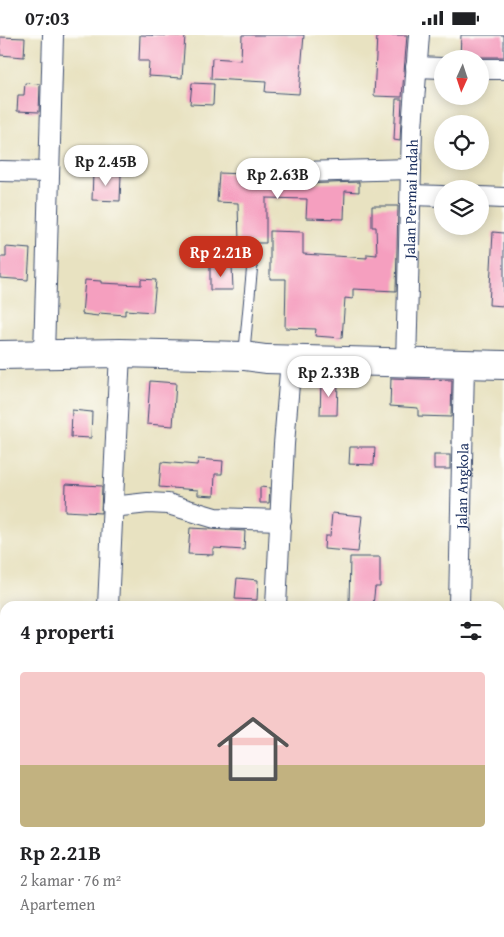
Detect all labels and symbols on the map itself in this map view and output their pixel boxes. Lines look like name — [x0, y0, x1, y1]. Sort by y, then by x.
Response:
north arrow — [434, 50, 489, 105]
street label: Jalan Permai Indah — [398, 138, 422, 261]
pin: Rp 2.45B — [54, 145, 158, 187]
pin: Rp 2.63B — [226, 157, 330, 200]
pin: Rp 2.21B — [169, 235, 273, 278]
pin: Rp 2.33B — [277, 355, 381, 398]
street label: Jalan Angkola — [450, 443, 473, 531]

